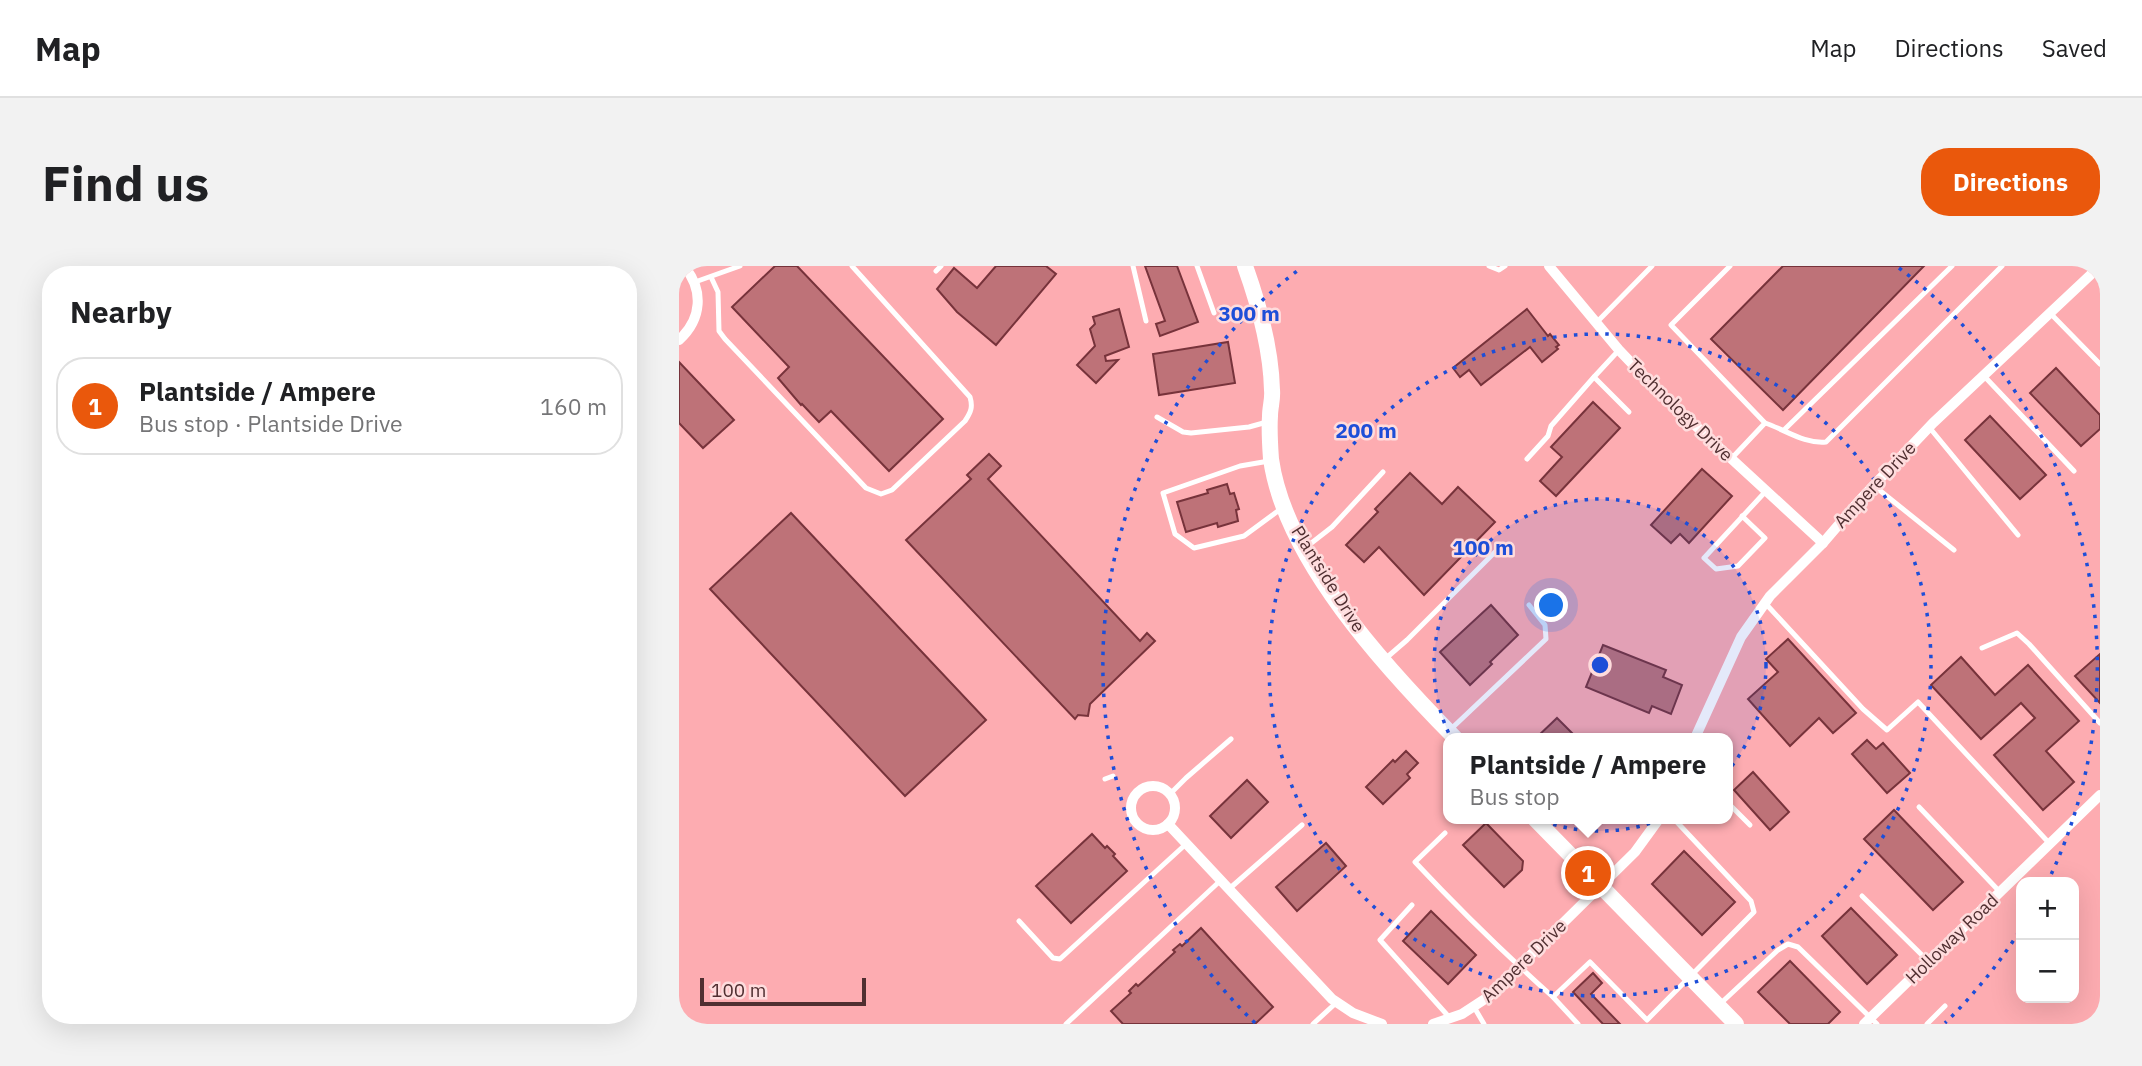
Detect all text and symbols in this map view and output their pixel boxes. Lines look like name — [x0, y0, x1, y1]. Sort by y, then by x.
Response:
text: Map — [35, 27, 101, 70]
text: Map — [1810, 32, 1856, 64]
text: Directions — [1894, 32, 2004, 64]
text: Saved — [2042, 32, 2107, 64]
button: Directions — [1921, 148, 2100, 216]
text: Find us — [42, 151, 209, 214]
text: Nearby — [70, 292, 172, 331]
text: 300 m — [1218, 299, 1280, 327]
street label: Technology Drive — [1623, 353, 1738, 466]
text: Plantside / Ampere — [139, 374, 376, 408]
text: 1 — [88, 391, 102, 421]
text: 160 m — [540, 391, 607, 421]
text: Bus stop · Plantside Drive — [139, 408, 403, 438]
text: 200 m — [1335, 416, 1397, 444]
street label: Ampere Drive — [1829, 437, 1921, 533]
street label: Plantside Drive — [1286, 521, 1370, 636]
text: 100 m — [1452, 533, 1514, 561]
your location — [1534, 588, 1568, 622]
centre of rings — [1588, 653, 1612, 677]
popup — [1443, 733, 1733, 824]
text: Plantside / Ampere — [1470, 747, 1706, 781]
text: Bus stop — [1470, 781, 1560, 811]
pin: 1 — [1565, 847, 1611, 899]
map controls — [2016, 877, 2079, 1003]
button: + — [2016, 877, 2079, 940]
street label: Holloway Road — [1900, 889, 2003, 989]
street label: Ampere Drive — [1476, 914, 1571, 1007]
button: − — [2016, 940, 2079, 1003]
scale bar — [700, 975, 866, 1007]
text: 100 m — [711, 978, 766, 1002]

